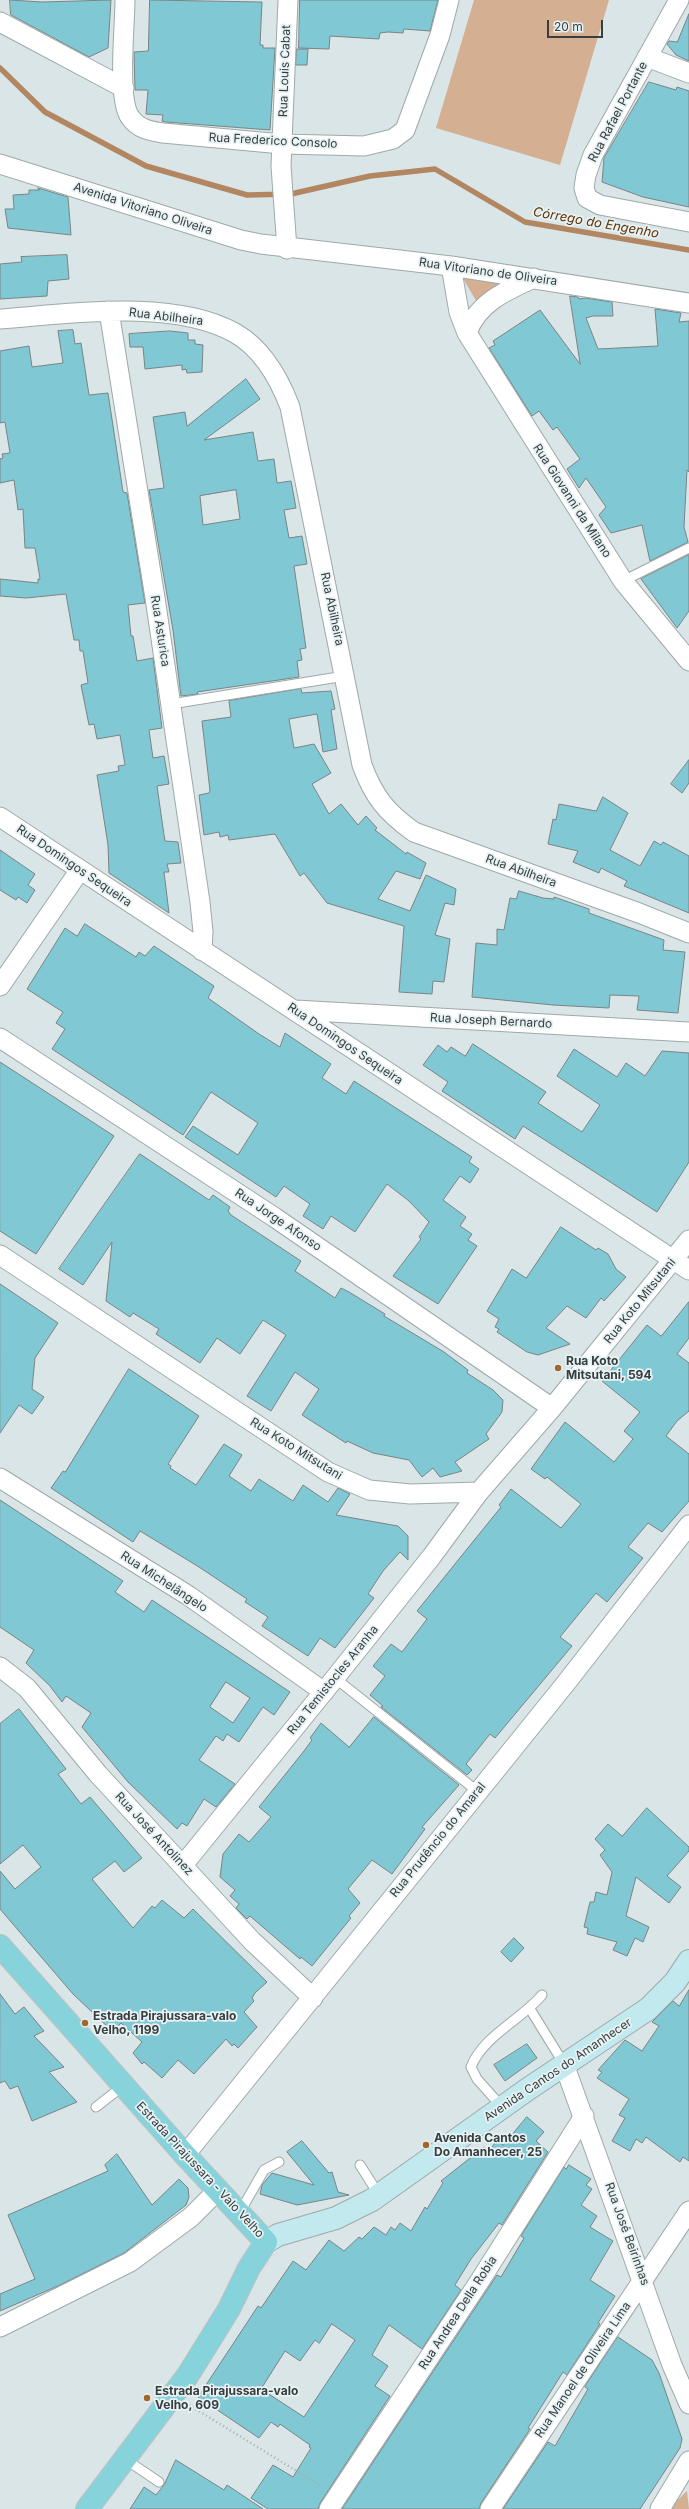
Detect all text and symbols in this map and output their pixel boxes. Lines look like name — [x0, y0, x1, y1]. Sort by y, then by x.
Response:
scale bar — [549, 12, 605, 38]
text: 20 m — [554, 19, 583, 34]
street label: Rua Louis Cabat — [276, 25, 294, 117]
street label: Rua Rafael Portante — [585, 59, 651, 165]
street label: Rua Frederico Consolo — [208, 130, 338, 152]
street label: Avenida Vitoriano Oliveira — [72, 180, 214, 238]
water label: Córrego do Engenho — [532, 204, 660, 242]
street label: Rua Vitoriano de Oliveira — [418, 255, 558, 289]
street label: Rua Abilheira — [128, 305, 204, 329]
street label: Rua Giovanni da Milano — [530, 441, 614, 561]
street label: Rua Abilheira — [317, 571, 347, 647]
street label: Rua Asturica — [147, 594, 173, 668]
street label: Rua Domingos Sequeira — [14, 822, 134, 910]
street label: Rua Abilheira — [483, 851, 559, 891]
street label: Rua Domingos Sequeira — [285, 1000, 405, 1088]
street label: Rua Joseph Bernardo — [430, 1011, 552, 1031]
street label: Rua Jorge Afonso — [232, 1186, 324, 1254]
street label: Rua Koto Mitsutani — [601, 1255, 679, 1347]
place label: Rua Koto Mitsutani, 594 — [566, 1354, 652, 1382]
marker: Rua Koto Mitsutani, 594 — [553, 1363, 563, 1373]
street label: Rua Koto Mitsutani — [247, 1415, 345, 1483]
street label: Rua Michelângelo — [118, 1549, 210, 1615]
street label: Rua Temistocles Aranha — [284, 1622, 382, 1738]
street label: Rua Prudêncio do Amaral — [387, 1780, 489, 1900]
street label: Rua José Antolinez — [112, 1789, 196, 1879]
place label: Estrada Pirajussara-valo Velho, 1199 — [93, 2009, 236, 2037]
street label: Avenida Cantos do Amanhecer — [482, 2015, 634, 2125]
marker: Estrada Pirajussara-valo Velho, 1199 — [80, 2018, 90, 2028]
street label: Estrada Pirajussara - Valo Velho — [133, 2099, 267, 2241]
place label: Avenida Cantos Do Amanhecer, 25 — [434, 2131, 542, 2159]
marker: Avenida Cantos Do Amanhecer, 25 — [421, 2140, 431, 2150]
street label: Rua José Beirinhas — [602, 2181, 652, 2287]
street label: Rua Andrea Della Robia — [416, 2254, 500, 2372]
street label: Rua Manoel de Oliveira Lima — [532, 2299, 634, 2441]
place label: Estrada Pirajussara-valo Velho, 609 — [155, 2384, 298, 2412]
marker: Estrada Pirajussara-valo Velho, 609 — [142, 2393, 152, 2403]

